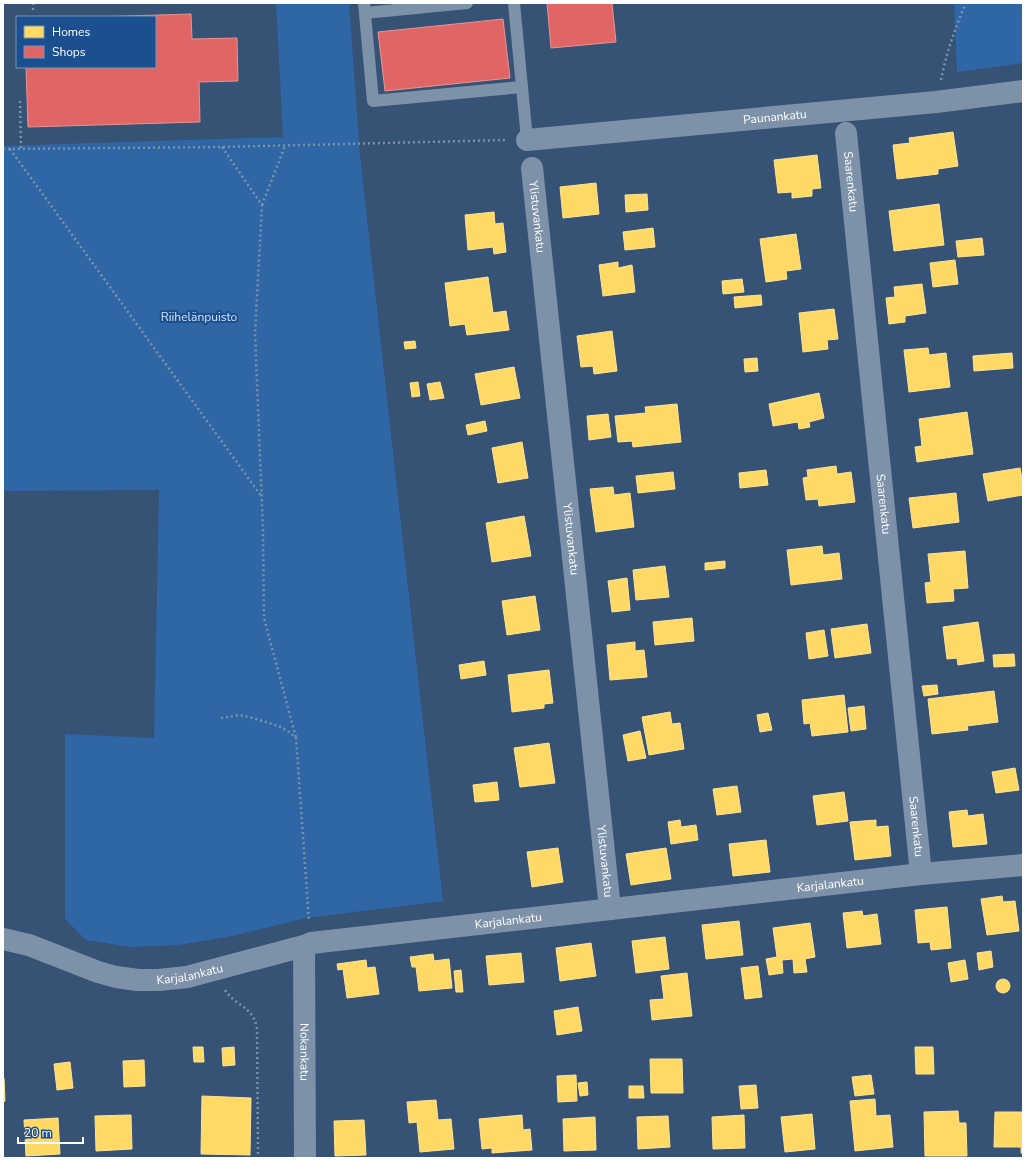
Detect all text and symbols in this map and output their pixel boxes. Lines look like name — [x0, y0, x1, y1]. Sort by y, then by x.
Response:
legend — [16, 16, 156, 68]
text: Homes — [52, 24, 90, 40]
text: Shops — [52, 44, 86, 60]
street label: Paunankatu — [742, 106, 807, 128]
street label: Saarenkatu — [840, 151, 862, 213]
street label: Ylistuvankatu — [525, 179, 549, 254]
park label: Riihelänpuisto — [161, 309, 238, 325]
street label: Saarenkatu — [873, 473, 895, 535]
street label: Ylistuvankatu — [559, 501, 583, 576]
street label: Saarenkatu — [905, 795, 927, 858]
street label: Ylistuvankatu — [593, 823, 617, 898]
street label: Karjalankatu — [796, 873, 865, 896]
street label: Karjalankatu — [474, 909, 543, 932]
street label: Karjalankatu — [156, 960, 225, 988]
street label: Nokankatu — [296, 1023, 313, 1081]
scale bar — [18, 1119, 83, 1145]
text: 20 m — [24, 1125, 52, 1141]

